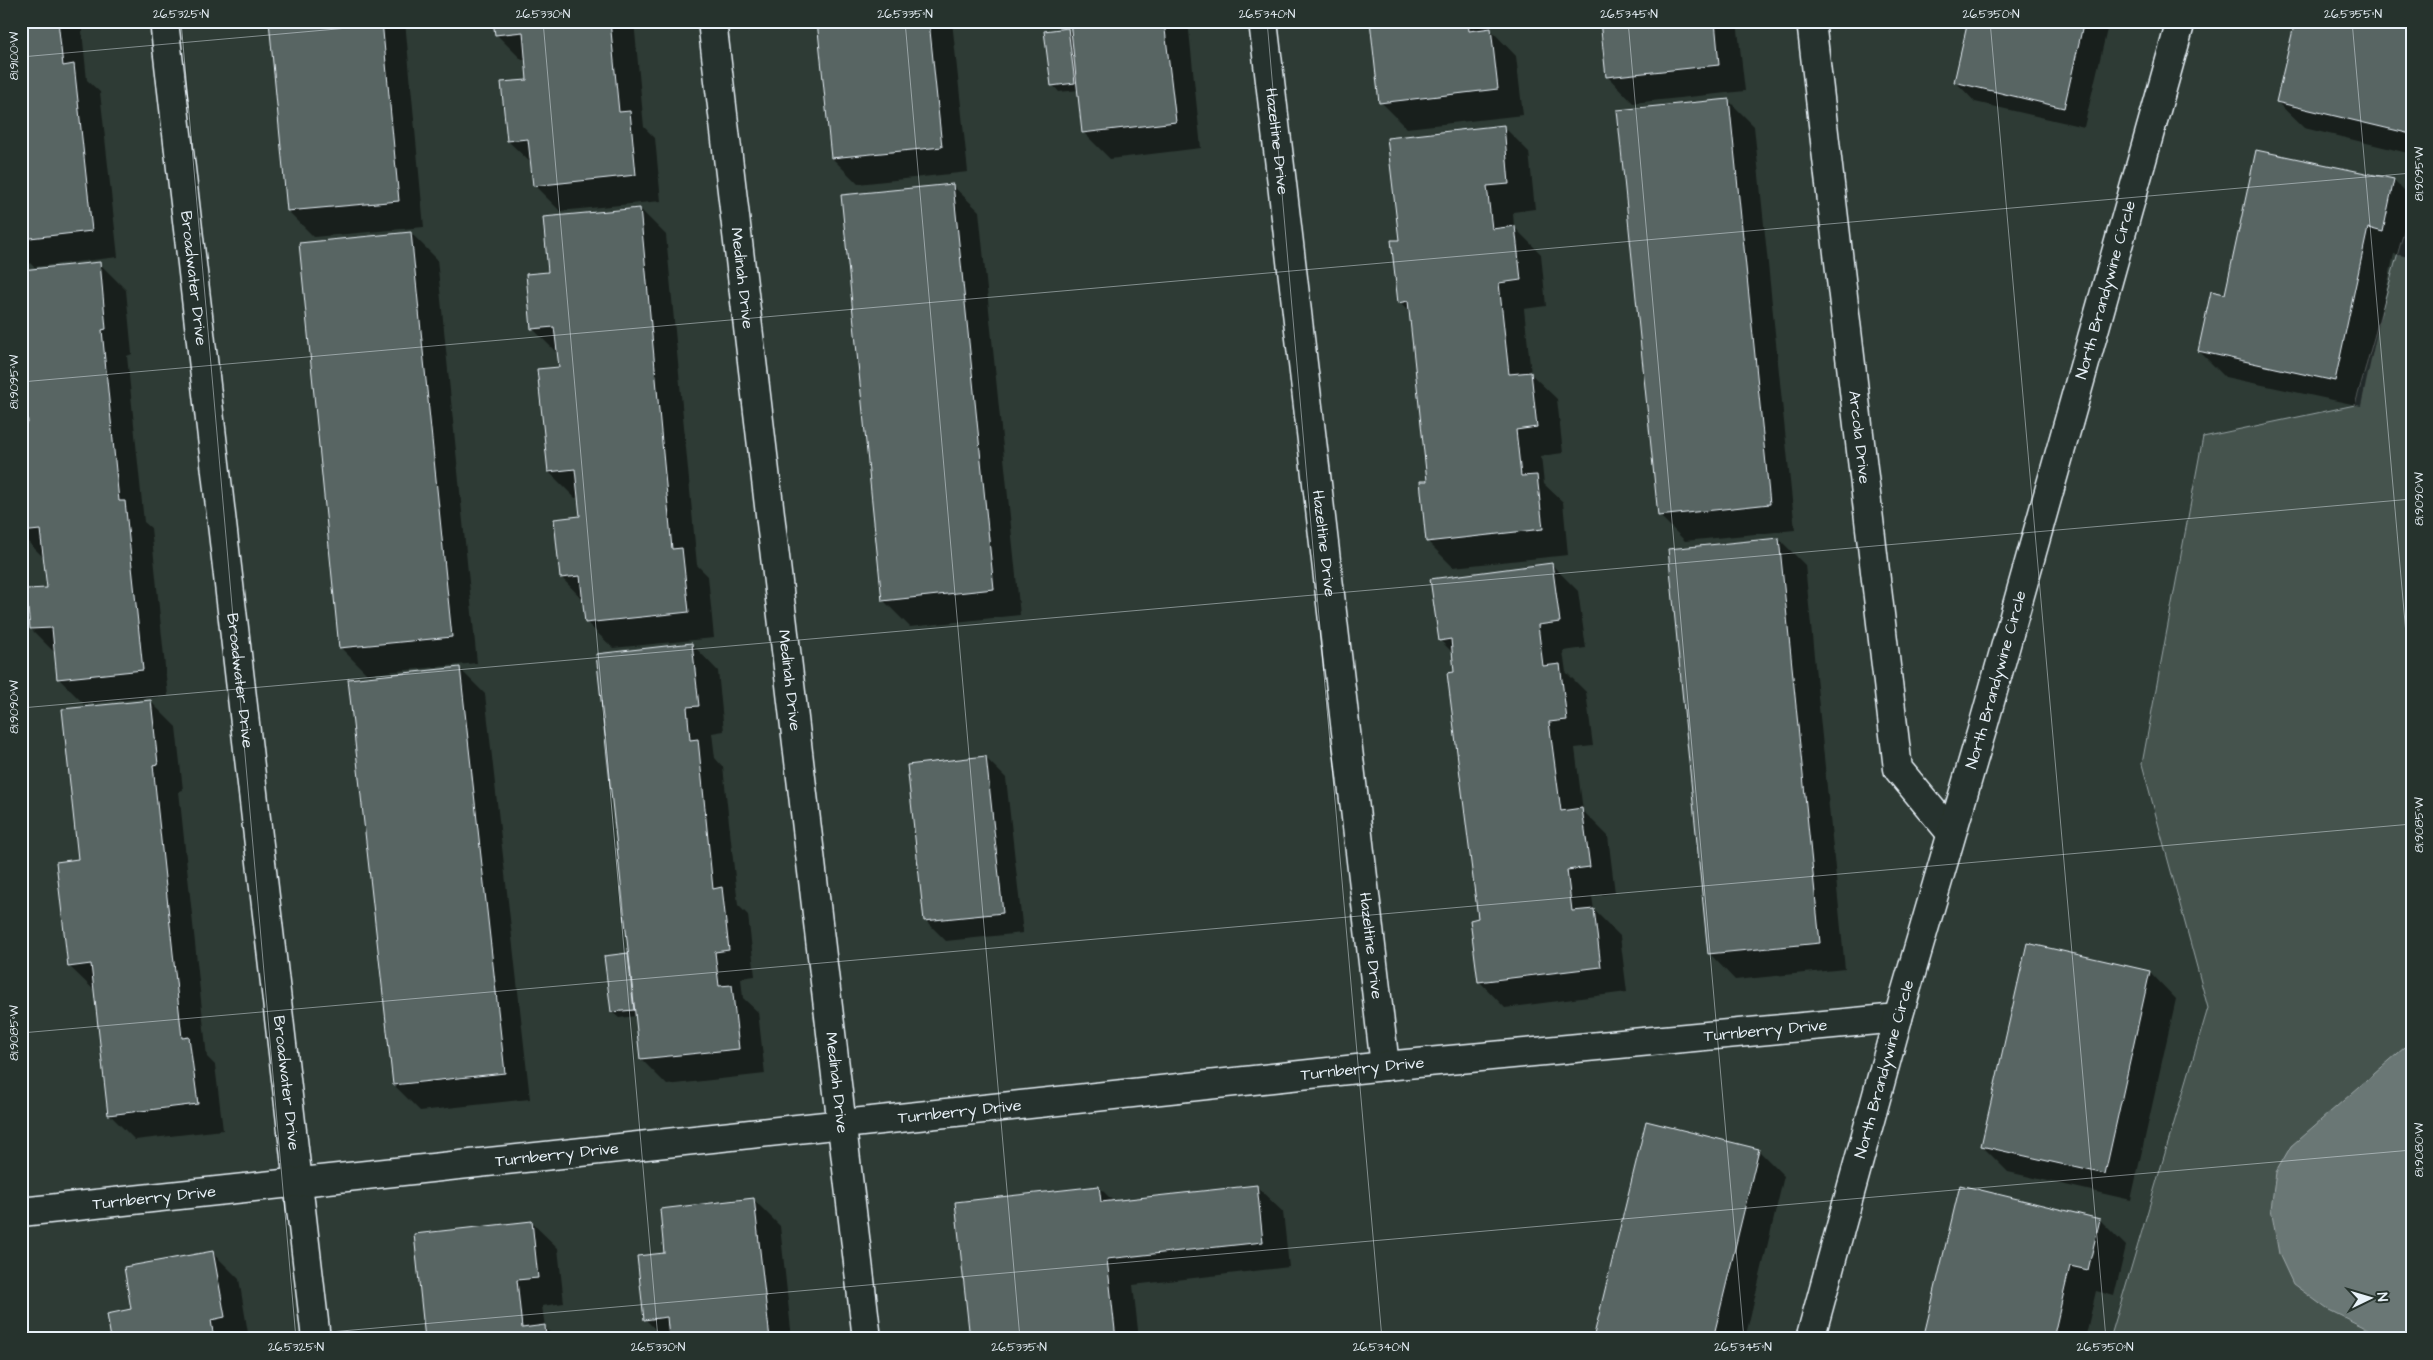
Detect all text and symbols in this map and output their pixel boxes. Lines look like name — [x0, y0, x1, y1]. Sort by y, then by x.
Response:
text: 26.5325°N — [153, 6, 210, 23]
text: 26.5330°N — [516, 6, 571, 23]
text: 26.5335°N — [877, 6, 933, 23]
text: 26.5340°N — [1239, 6, 1296, 23]
text: 26.5345°N — [1600, 6, 1658, 23]
text: 26.5350°N — [1963, 6, 2020, 23]
text: 26.5355°N — [2324, 6, 2382, 23]
text: 81.9100°W — [6, 31, 23, 80]
street label: Hazeltine Drive — [1260, 87, 1294, 196]
text: 81.9095°W — [2411, 146, 2428, 201]
street label: North Brandywine Circle — [2070, 198, 2141, 382]
street label: Broadwater Drive — [175, 210, 212, 347]
street label: Medinah Drive — [725, 227, 759, 330]
text: 81.9095°W — [6, 354, 23, 409]
street label: Arcola Drive — [1843, 389, 1876, 485]
text: 81.9090°W — [2411, 471, 2428, 526]
street label: Hazeltine Drive — [1307, 489, 1341, 598]
street label: North Brandywine Circle — [1960, 588, 2032, 771]
street label: Broadwater Drive — [221, 612, 259, 750]
street label: Medinah Drive — [773, 629, 806, 733]
text: 81.9090°W — [6, 679, 23, 734]
text: 81.9085°W — [2411, 796, 2428, 853]
street label: Hazeltine Drive — [1354, 891, 1388, 1001]
street label: North Brandywine Circle — [1849, 977, 1920, 1161]
text: 81.9085°W — [6, 1004, 23, 1061]
street label: Broadwater Drive — [268, 1014, 305, 1152]
street label: Turnberry Drive — [1703, 1014, 1829, 1047]
street label: Medinah Drive — [820, 1031, 854, 1135]
street label: Turnberry Drive — [1300, 1051, 1425, 1086]
street label: Turnberry Drive — [897, 1094, 1023, 1129]
text: 81.9080°W — [2411, 1122, 2428, 1177]
street label: Turnberry Drive — [494, 1137, 620, 1172]
street label: Turnberry Drive — [91, 1180, 217, 1215]
north arrow — [2346, 1272, 2396, 1322]
text: N — [2372, 1292, 2392, 1302]
text: 26.5325°N — [268, 1339, 325, 1356]
text: 26.5330°N — [631, 1339, 686, 1356]
text: 26.5335°N — [991, 1339, 1047, 1356]
text: 26.5340°N — [1353, 1339, 1410, 1356]
text: 26.5345°N — [1714, 1339, 1772, 1356]
text: 26.5350°N — [2077, 1339, 2134, 1356]

